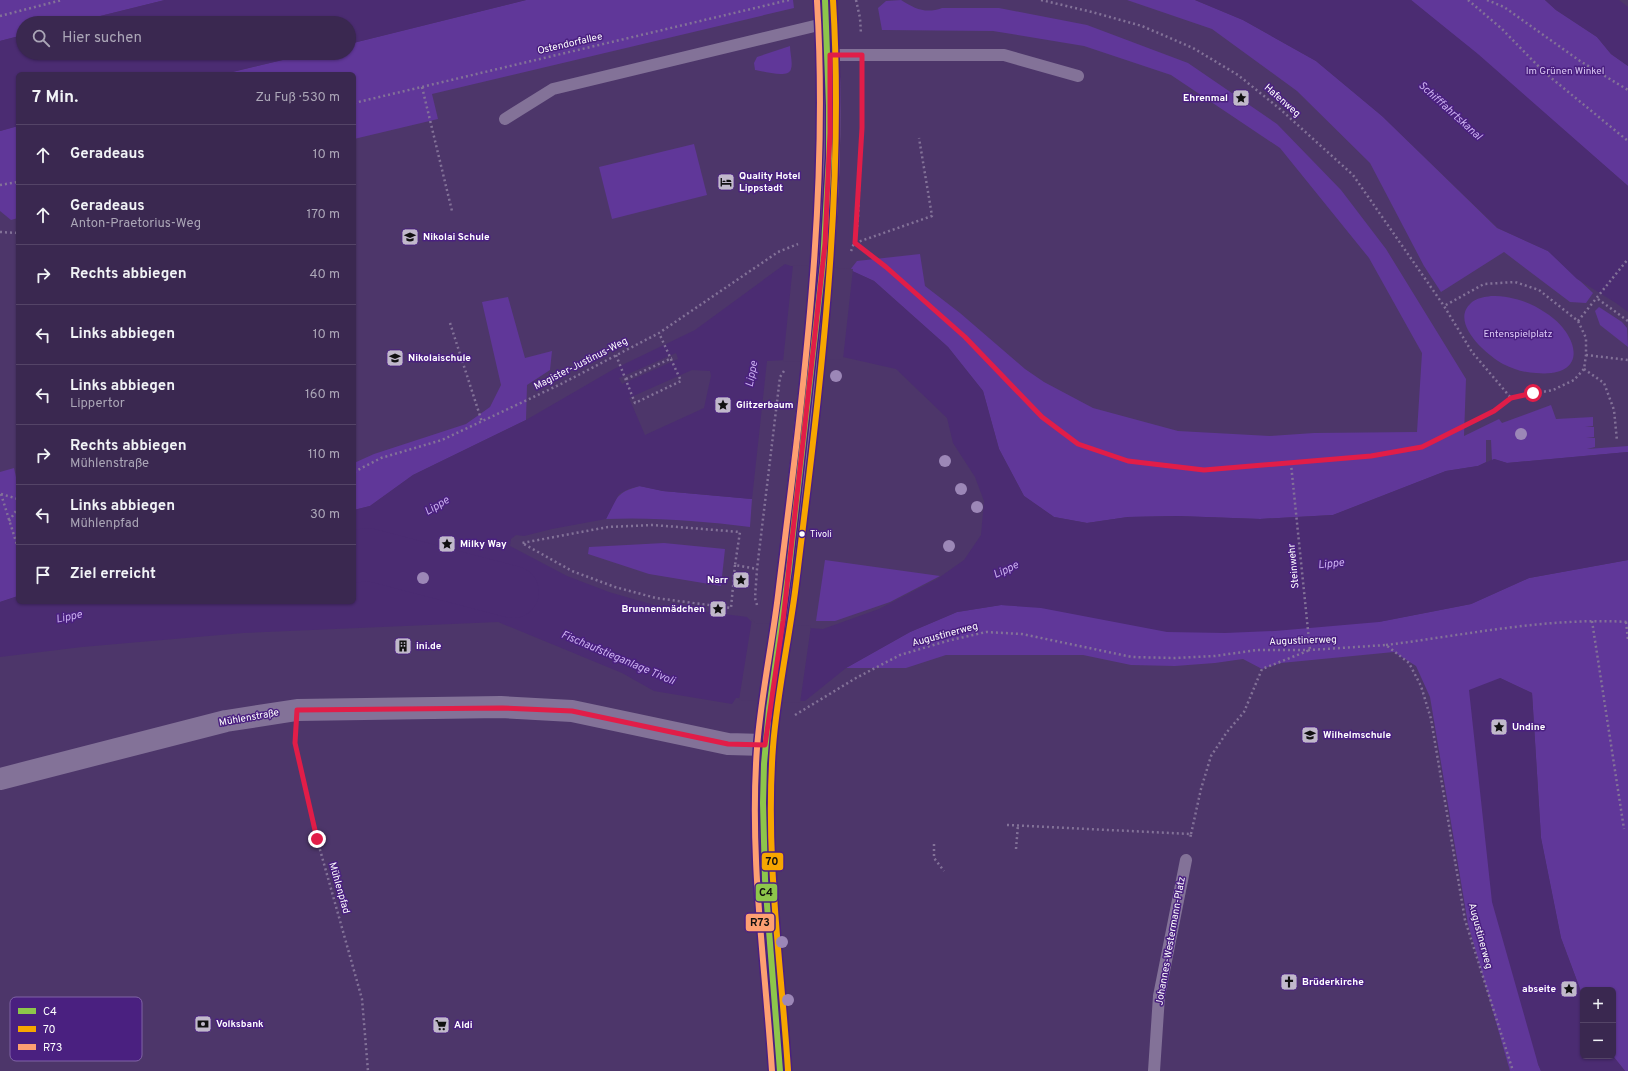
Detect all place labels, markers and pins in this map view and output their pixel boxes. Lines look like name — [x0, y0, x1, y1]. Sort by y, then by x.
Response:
place icon: Ehrenmal — [1231, 88, 1251, 108]
place label: Ehrenmal — [1183, 92, 1228, 105]
place label: Quality Hotel Lippstadt — [739, 170, 801, 195]
hotel icon: Quality Hotel Lippstadt — [716, 172, 736, 192]
school or university icon: Nikolai Schule — [400, 227, 420, 247]
place label: Nikolai Schule — [423, 231, 490, 244]
school or university icon: Nikolaischule — [385, 348, 405, 368]
place label: Nikolaischule — [408, 352, 471, 365]
place icon: Glitzerbaum — [713, 395, 733, 415]
place label: Glitzerbaum — [736, 399, 794, 412]
marker: Tivoli — [797, 529, 807, 539]
place label: Tivoli — [810, 529, 832, 540]
place icon: Milky Way — [437, 534, 457, 554]
place label: Milky Way — [460, 538, 507, 551]
place icon: Narr — [731, 570, 751, 590]
place label: Narr — [707, 574, 729, 587]
place icon: Brunnenmädchen — [708, 599, 728, 619]
place label: Brunnenmädchen — [621, 603, 705, 616]
building icon: ini.de — [393, 636, 413, 656]
place label: ini.de — [416, 640, 442, 653]
place icon: Undine — [1489, 717, 1509, 737]
place label: Undine — [1512, 721, 1546, 734]
school or university icon: Wilhelmschule — [1300, 725, 1320, 745]
place label: Wilhelmschule — [1323, 729, 1391, 742]
church icon: Brüderkirche — [1279, 972, 1299, 992]
place label: Brüderkirche — [1302, 976, 1364, 989]
place icon: abseite — [1559, 979, 1579, 999]
place label: abseite — [1522, 983, 1556, 996]
bank icon: Volksbank — [193, 1014, 213, 1034]
supermarket icon: Aldi — [431, 1015, 451, 1035]
place label: Volksbank — [216, 1018, 264, 1031]
place label: Aldi — [454, 1019, 473, 1032]

